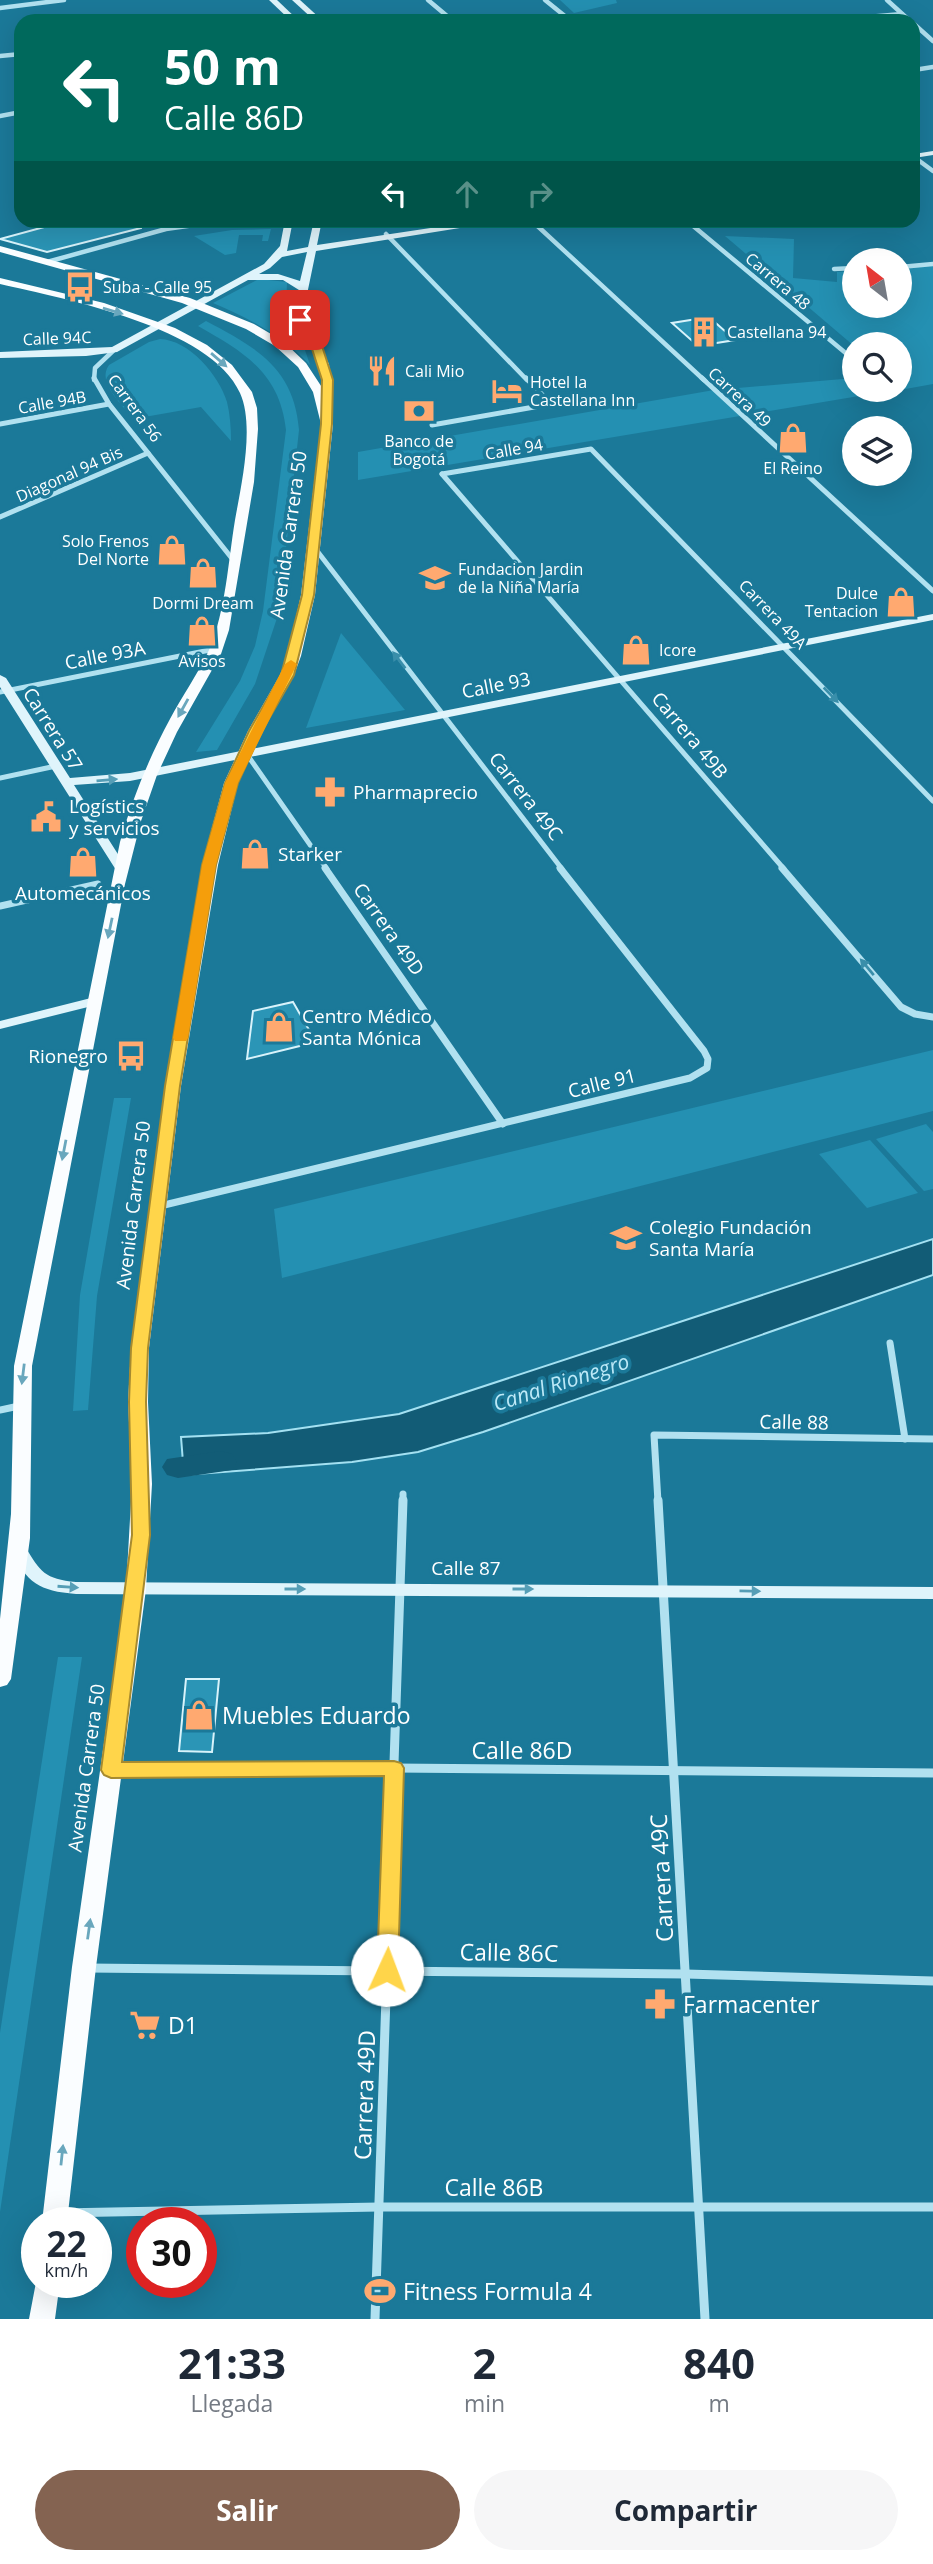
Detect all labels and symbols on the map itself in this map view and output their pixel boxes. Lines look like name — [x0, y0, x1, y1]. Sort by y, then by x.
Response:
street label: Carrera 48 — [741, 247, 815, 315]
north arrow — [842, 248, 912, 318]
bus stop icon: Suba - Calle 95 — [63, 270, 97, 304]
place label: Suba - Calle 95 — [103, 276, 212, 298]
pin — [270, 290, 330, 350]
one-way arrow — [102, 306, 124, 317]
building icon: Castellana 94 — [687, 315, 721, 349]
place label: Castellana 94 — [727, 321, 826, 343]
street label: Calle 94C — [22, 326, 92, 350]
one-way arrow — [211, 352, 228, 367]
restaurant icon: Cali Mio — [365, 354, 399, 388]
place label: Cali Mio — [405, 360, 464, 382]
street label: Carrera 49 — [704, 362, 776, 432]
street label: Carrera 56 — [103, 370, 167, 446]
place label: Hotel la Castellana Inn — [530, 371, 635, 411]
hotel icon: Hotel la Castellana Inn — [490, 374, 524, 408]
street label: Calle 94B — [16, 385, 88, 419]
bank icon: Banco de Bogotá — [402, 394, 436, 428]
shop icon: El Reino — [776, 421, 810, 455]
place label: Banco de Bogotá — [384, 430, 454, 470]
street label: Calle 94 — [483, 433, 545, 465]
street label: Diagonal 94 Bis — [12, 441, 126, 507]
street label: Avenida Carrera 50 — [263, 449, 313, 621]
place label: El Reino — [763, 457, 823, 479]
place label: Solo Frenos Del Norte — [62, 530, 149, 570]
shop icon: Solo Frenos Del Norte — [155, 533, 189, 567]
shop icon: Dormi Dream — [186, 556, 220, 590]
place label: Fundacion Jardin de la Niña María — [458, 558, 583, 598]
school or university icon: Fundacion Jardin de la Niña María — [418, 561, 452, 595]
street label: Carrera 49A — [734, 574, 812, 654]
place label: Dulce Tentacion — [805, 582, 878, 622]
shop icon: Dulce Tentacion — [884, 585, 918, 619]
place label: Dormi Dream — [152, 592, 254, 614]
shop icon: Avisos — [185, 614, 219, 648]
shop icon: Icore — [619, 633, 653, 667]
street label: Calle 93A — [63, 634, 147, 676]
place label: Icore — [659, 639, 696, 661]
place label: Avisos — [178, 650, 226, 672]
one-way arrow — [392, 651, 406, 669]
street label: Calle 93 — [459, 666, 533, 704]
street label: Carrera 57 — [17, 682, 89, 776]
street label: Carrera 49B — [646, 686, 734, 784]
one-way arrow — [823, 686, 839, 703]
one-way arrow — [177, 698, 189, 718]
street label: Carrera 49C — [483, 746, 569, 846]
one-way arrow — [97, 774, 119, 785]
pharmacy icon: Pharmaprecio — [313, 775, 347, 809]
place label: Pharmaprecio — [353, 779, 478, 805]
place label: Logístics y servicios — [69, 793, 160, 841]
public building icon: Logístics y servicios — [29, 800, 63, 834]
shop icon: Starker — [238, 837, 272, 871]
place label: Starker — [278, 841, 342, 867]
shop icon: Automecánicos — [66, 845, 100, 879]
street label: Carrera 49D — [348, 878, 430, 980]
place label: Automecánicos — [15, 880, 151, 906]
one-way arrow — [104, 917, 115, 939]
one-way arrow — [859, 958, 874, 976]
place label: Centro Médico Santa Mónica — [302, 1003, 432, 1051]
shop icon: Centro Médico Santa Mónica — [262, 1010, 296, 1044]
bus stop icon: Rionegro — [114, 1039, 148, 1073]
place label: Rionegro — [28, 1043, 108, 1069]
street label: Calle 91 — [565, 1062, 639, 1104]
street label: Avenida Carrera 50 — [110, 1119, 156, 1291]
one-way arrow — [58, 1139, 69, 1161]
place label: Colegio Fundación Santa María — [649, 1214, 812, 1262]
school or university icon: Colegio Fundación Santa María — [609, 1221, 643, 1255]
water label: Canal Rionegro — [489, 1347, 633, 1417]
one-way arrow — [17, 1363, 28, 1385]
street label: Calle 88 — [759, 1408, 829, 1436]
street label: Calle 87 — [431, 1555, 501, 1581]
one-way arrow — [57, 1582, 79, 1593]
one-way arrow — [285, 1583, 307, 1595]
one-way arrow — [512, 1583, 534, 1595]
one-way arrow — [740, 1585, 762, 1597]
street label: Avenida Carrera 50 — [61, 1682, 111, 1854]
shop icon: Muebles Eduardo — [182, 1698, 216, 1732]
place label: Muebles Eduardo — [222, 1699, 410, 1731]
street label: Calle 86D — [472, 1734, 572, 1766]
street label: Carrera 49C — [642, 1813, 680, 1943]
one-way arrow — [84, 1918, 95, 1940]
position arrow — [350, 1933, 424, 2007]
street label: Calle 86C — [459, 1935, 559, 1969]
pharmacy icon: Farmacenter — [643, 1987, 677, 2021]
place label: Farmacenter — [683, 1988, 820, 2020]
supermarket icon: D1 — [128, 2008, 162, 2042]
place label: D1 — [168, 2009, 198, 2041]
street label: Carrera 49D — [346, 2029, 382, 2161]
one-way arrow — [57, 2143, 68, 2165]
street label: Calle 86B — [445, 2171, 543, 2203]
speed limit sign: 30 — [126, 2207, 217, 2298]
sports icon: Fitness Formula 4 — [363, 2274, 397, 2308]
place label: Fitness Formula 4 — [403, 2275, 592, 2307]

